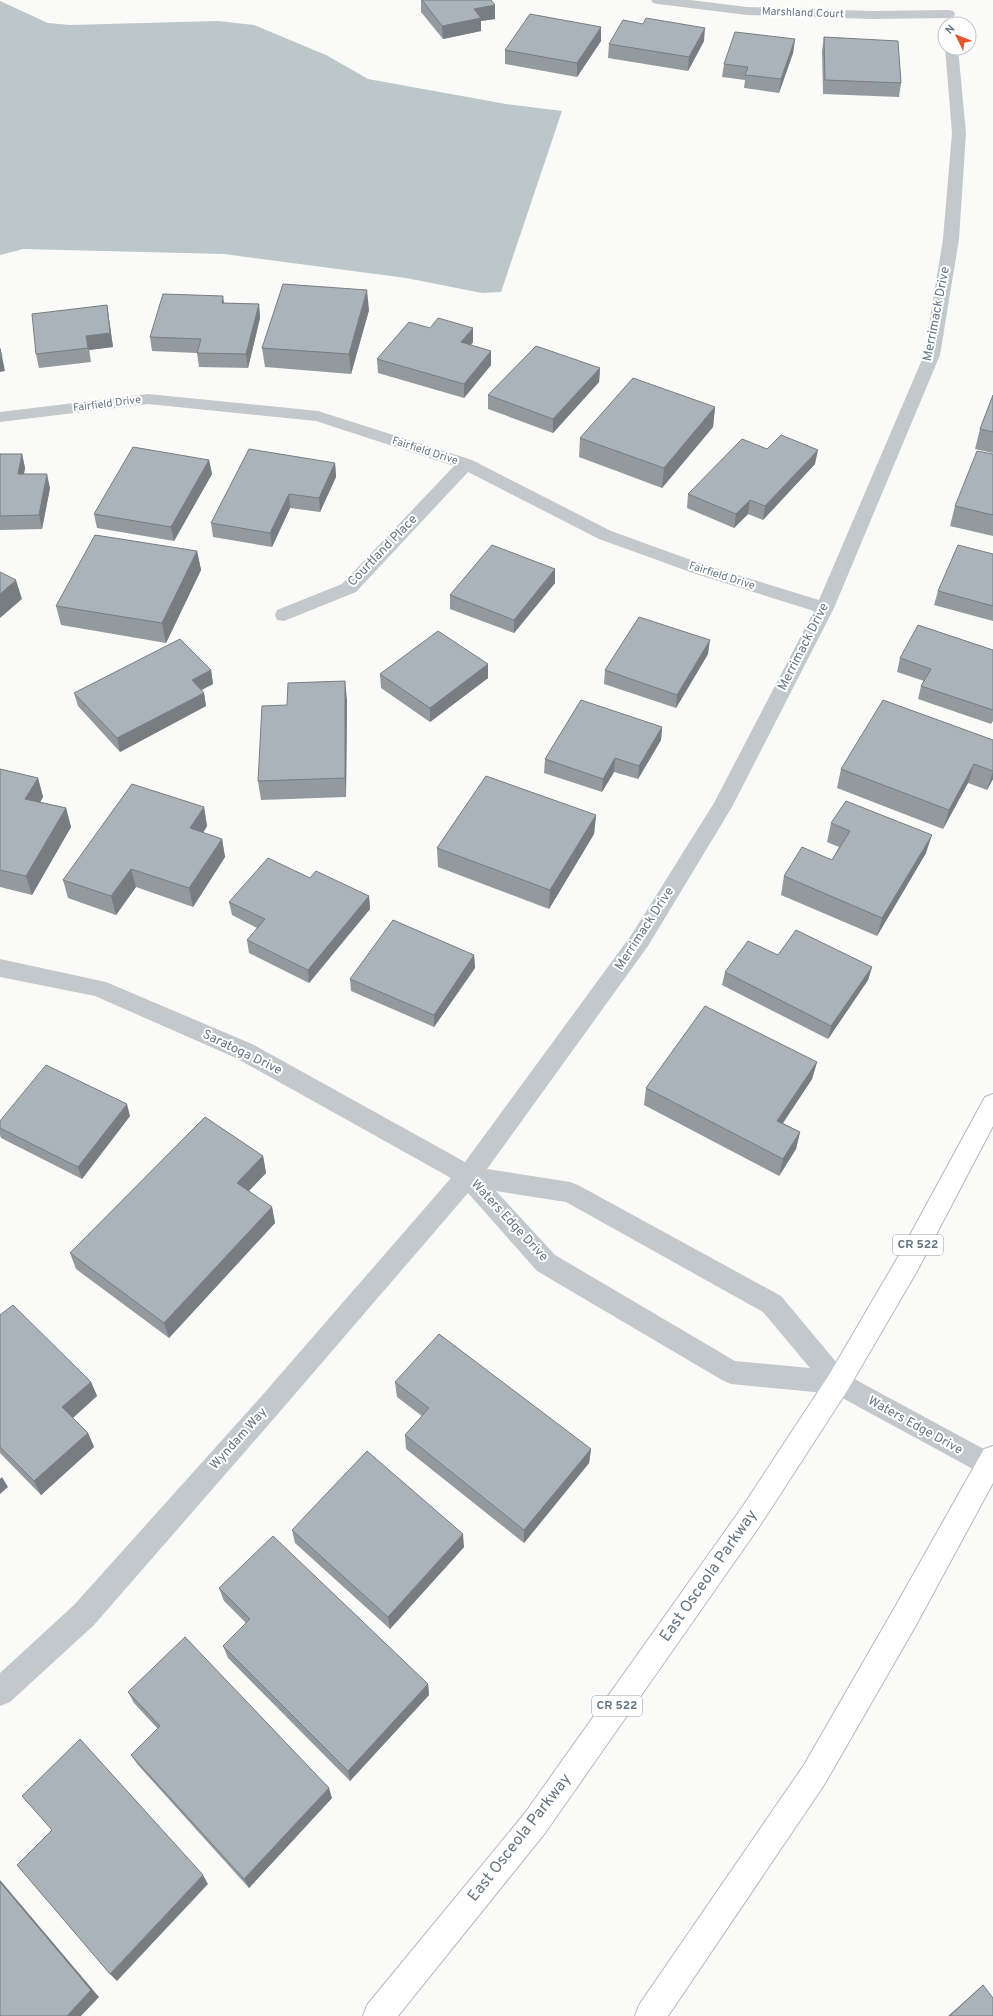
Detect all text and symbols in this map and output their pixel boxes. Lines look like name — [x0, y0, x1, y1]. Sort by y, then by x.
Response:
street label: Marshland Court — [762, 5, 844, 21]
north arrow — [937, 16, 977, 56]
text: N — [943, 22, 958, 38]
street label: Merrimack Drive — [920, 265, 954, 363]
street label: Fairfield Drive — [72, 393, 142, 415]
street label: Fairfield Drive — [390, 434, 460, 468]
street label: Courtland Place — [345, 512, 421, 590]
street label: Fairfield Drive — [687, 559, 757, 593]
street label: Merrimack Drive — [775, 600, 833, 694]
street label: Merrimack Drive — [612, 884, 678, 974]
street label: Saratoga Drive — [200, 1027, 284, 1079]
street label: Waters Edge Drive — [467, 1177, 551, 1265]
road number: CR 522 — [893, 1235, 943, 1255]
street label: Waters Edge Drive — [865, 1393, 965, 1459]
street label: Wyndam Way — [207, 1405, 271, 1473]
street label: East Osceola Parkway — [656, 1506, 762, 1646]
road number: CR 522 — [592, 1696, 642, 1716]
street label: East Osceola Parkway — [464, 1770, 576, 1906]

